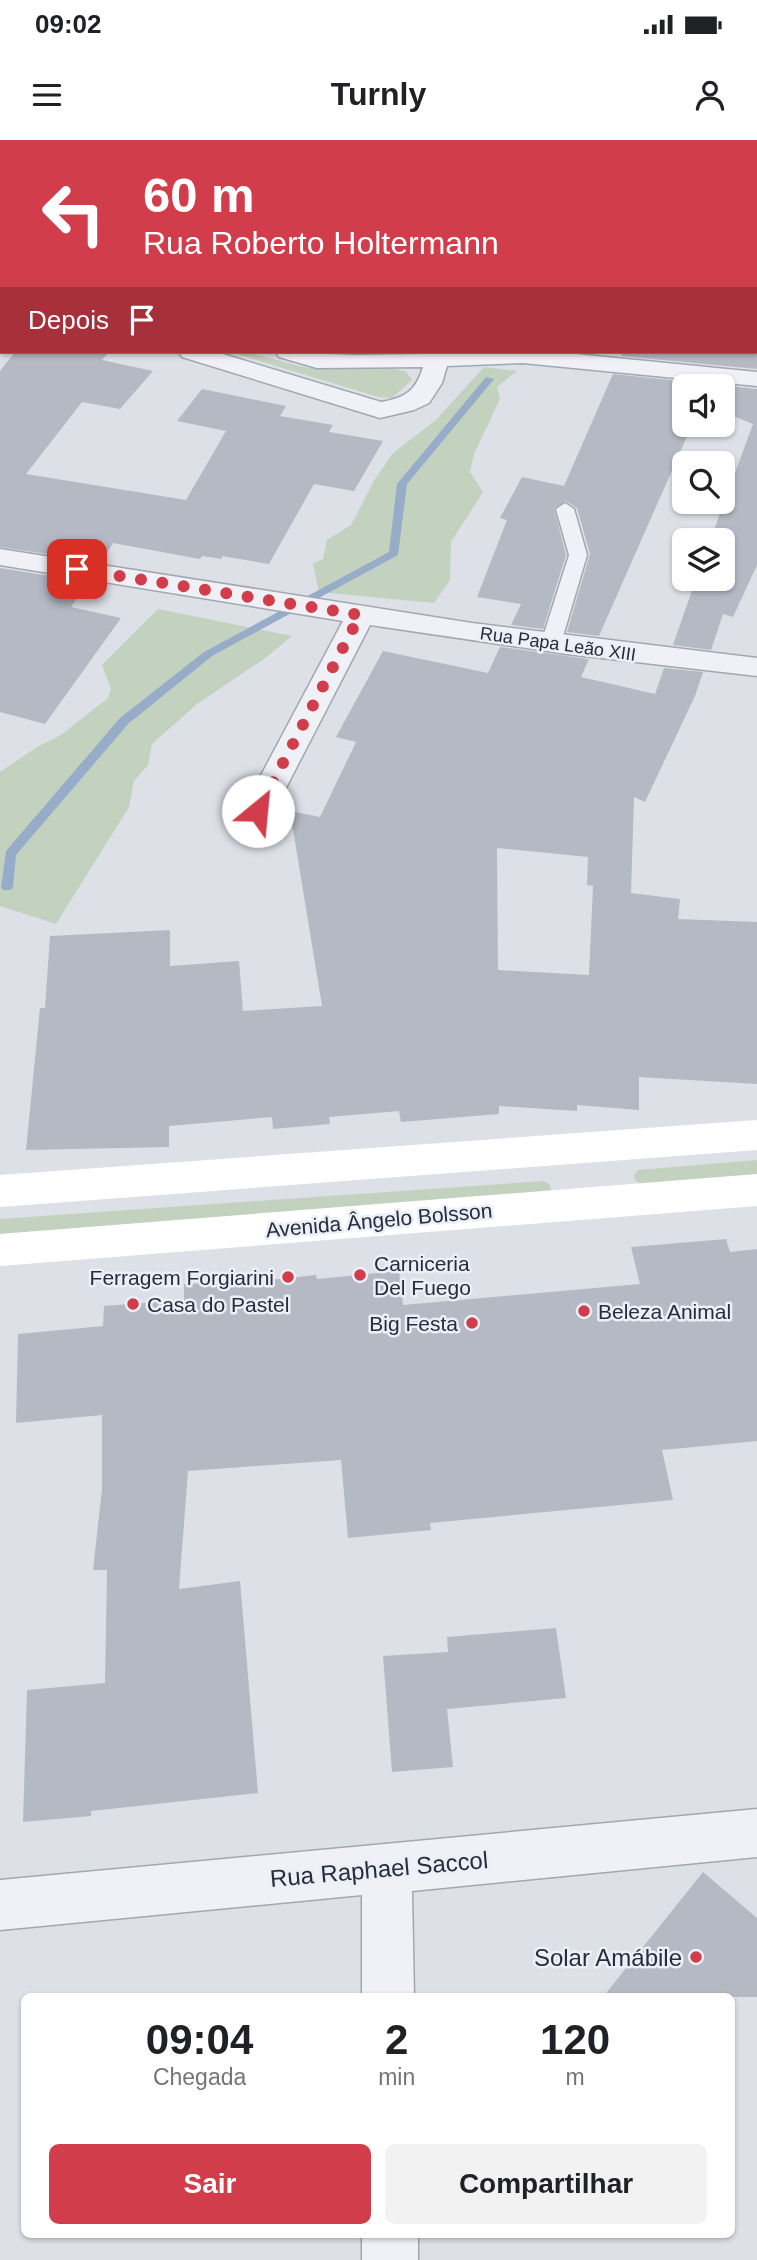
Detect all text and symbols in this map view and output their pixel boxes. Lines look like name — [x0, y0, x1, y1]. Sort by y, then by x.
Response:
text: 09:02 — [35, 9, 102, 39]
icon: menu — [28, 76, 66, 114]
text: Turnly — [331, 76, 426, 112]
icon: person — [691, 76, 729, 114]
icon: left — [28, 168, 119, 259]
text: 60 m — [143, 168, 255, 222]
text: Rua Roberto Holtermann — [143, 225, 499, 261]
icon: arrive — [123, 301, 161, 339]
text: Depois — [28, 305, 109, 335]
map controls — [672, 374, 735, 591]
button: sound — [672, 374, 735, 437]
button: search — [672, 451, 735, 514]
button: layers — [672, 528, 735, 591]
pin — [47, 539, 107, 599]
icon: arrive — [58, 550, 96, 588]
street label: Rua Papa Leão XIII — [479, 623, 637, 665]
position arrow — [221, 774, 295, 848]
street label: Avenida Ângelo Bolsson — [265, 1199, 493, 1241]
place label: Carniceria Del Fuego — [374, 1252, 471, 1299]
place label: Ferragem Forgiarini — [90, 1266, 274, 1289]
marker: Carniceria Del Fuego — [352, 1267, 368, 1283]
marker: Ferragem Forgiarini — [280, 1269, 296, 1285]
place label: Casa do Pastel — [147, 1293, 289, 1316]
marker: Casa do Pastel — [125, 1296, 141, 1312]
place label: Beleza Animal — [598, 1300, 731, 1323]
marker: Beleza Animal — [576, 1303, 592, 1319]
place label: Big Festa — [369, 1312, 458, 1335]
marker: Big Festa — [464, 1315, 480, 1331]
street label: Rua Raphael Saccol — [269, 1846, 489, 1892]
place label: Solar Amábile — [534, 1944, 682, 1971]
marker: Solar Amábile — [688, 1949, 704, 1965]
text: 09:04 — [146, 2016, 253, 2063]
text: 2 — [385, 2016, 408, 2063]
text: 120 — [540, 2016, 610, 2063]
text: Chegada — [153, 2064, 246, 2090]
text: min — [378, 2064, 415, 2090]
text: m — [566, 2064, 585, 2090]
button: Sair — [49, 2144, 371, 2224]
button: Compartilhar — [385, 2144, 707, 2224]

